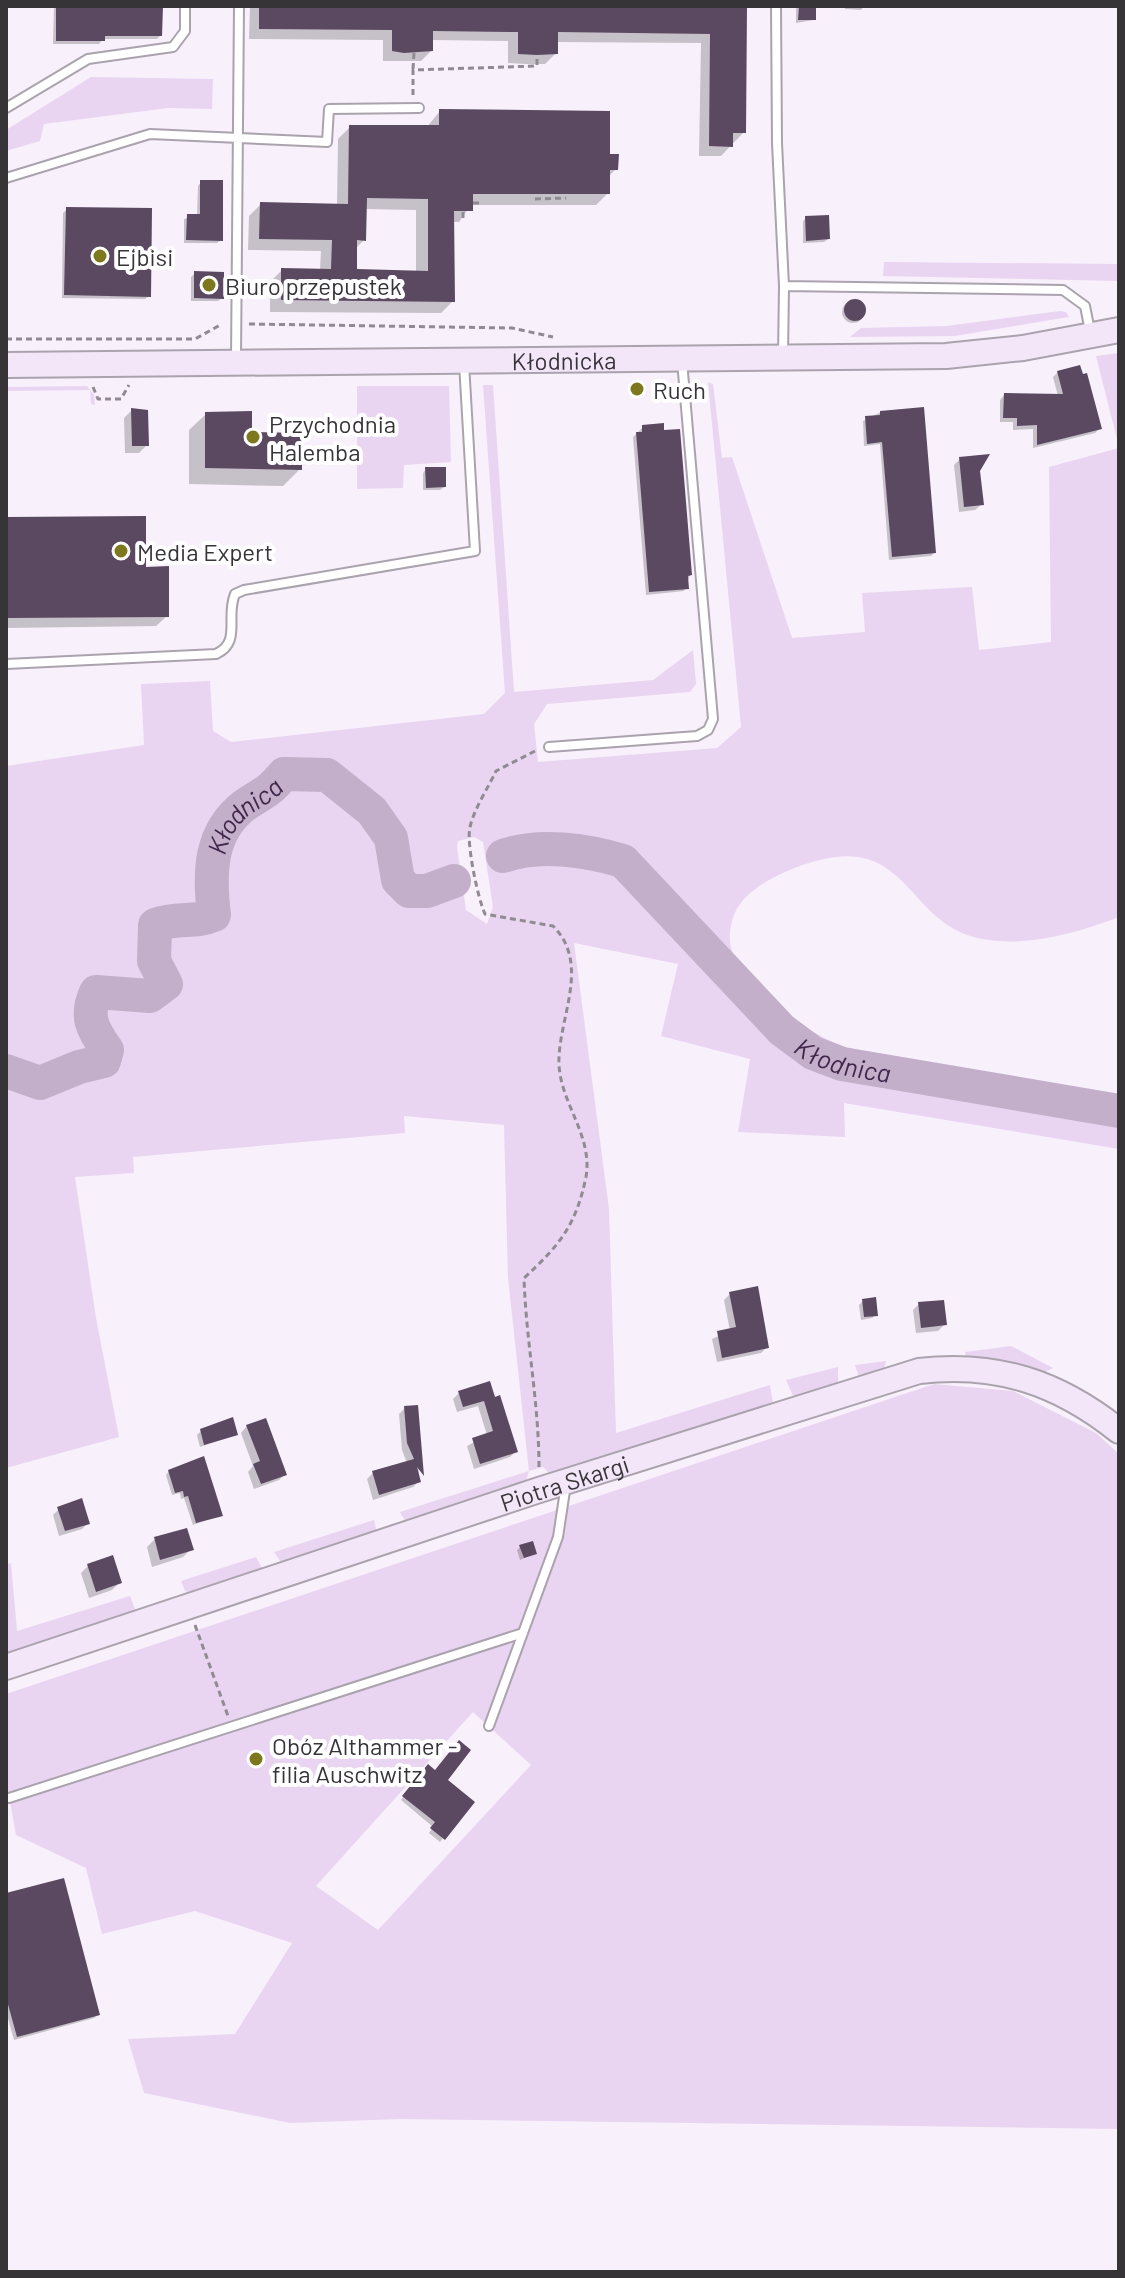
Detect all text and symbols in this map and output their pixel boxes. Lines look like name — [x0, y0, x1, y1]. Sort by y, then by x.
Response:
place label: Ejbisi — [116, 242, 173, 271]
marker: Ejbisi — [91, 247, 109, 265]
place label: Biuro przepustek — [225, 271, 402, 300]
marker: Biuro przepustek — [200, 276, 218, 294]
street label: Kłodnicka — [511, 345, 616, 375]
place label: Ruch — [653, 375, 706, 404]
marker: Ruch — [628, 380, 646, 398]
place label: Przychodnia Halemba — [269, 409, 396, 466]
marker: Przychodnia Halemba — [244, 428, 262, 446]
place label: Media Expert — [137, 537, 273, 566]
marker: Media Expert — [112, 542, 130, 560]
water label: Kłodnica — [199, 770, 288, 858]
water label: Kłodnica — [789, 1030, 894, 1088]
street label: Piotra Skargi — [496, 1448, 632, 1516]
place label: Obóz Althammer - filia Auschwitz — [272, 1731, 458, 1788]
marker: Obóz Althammer - filia Auschwitz — [247, 1750, 265, 1768]

